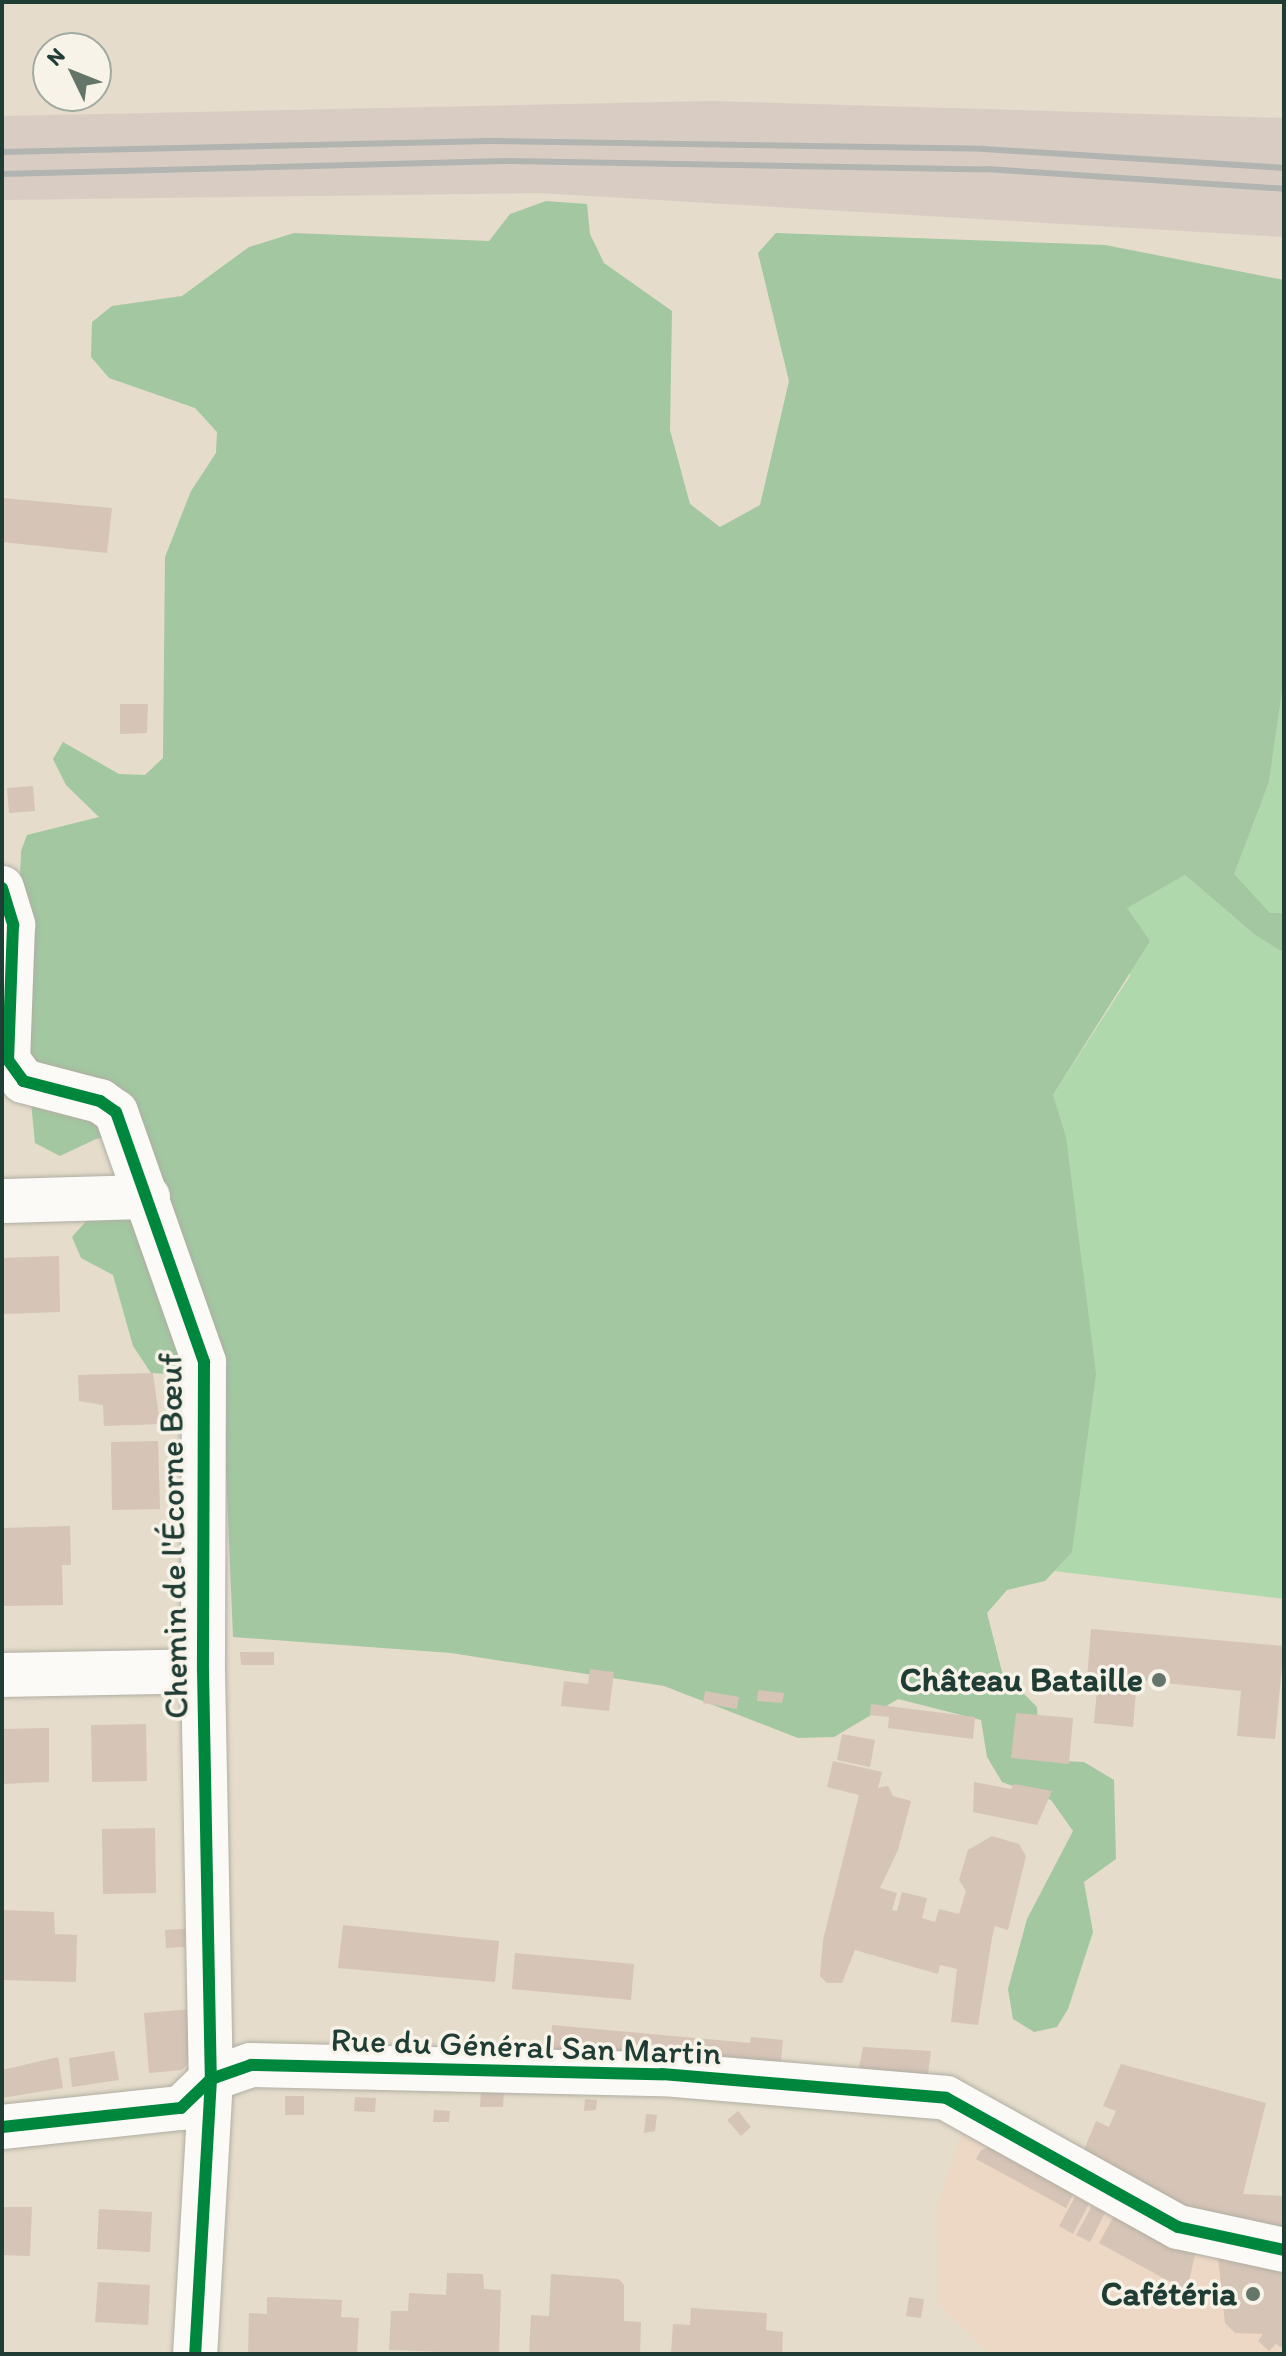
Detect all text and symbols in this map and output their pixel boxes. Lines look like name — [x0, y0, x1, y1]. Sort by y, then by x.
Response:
north arrow — [32, 32, 112, 112]
text: N — [41, 42, 70, 71]
street label: Chemin de l'Écorne Bœuf — [149, 1353, 197, 1719]
place label: Château Bataille — [900, 1660, 1143, 1700]
marker: Château Bataille — [1150, 1671, 1168, 1689]
street label: Rue du Général San Martin — [329, 2019, 723, 2073]
place label: Cafétéria — [1101, 2274, 1237, 2314]
marker: Cafétéria — [1244, 2285, 1262, 2303]

